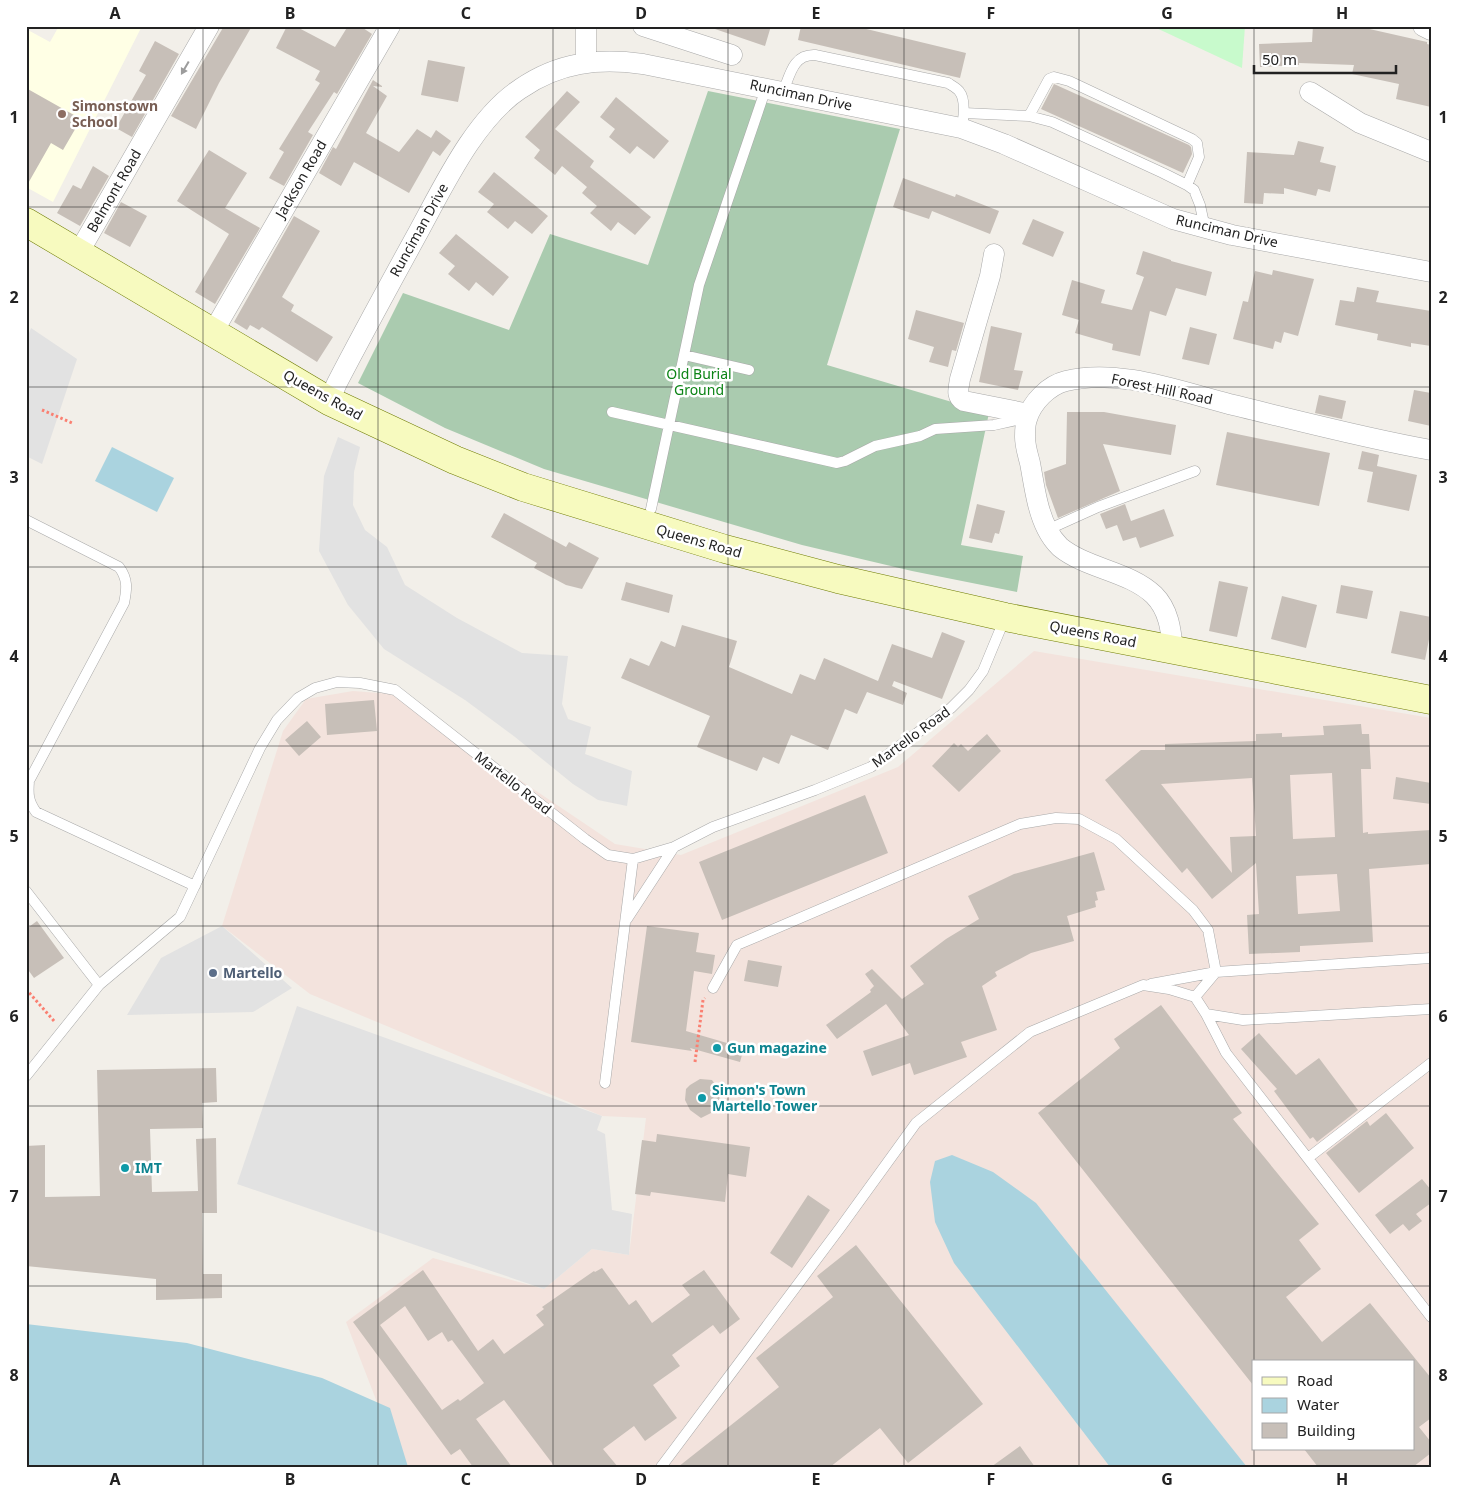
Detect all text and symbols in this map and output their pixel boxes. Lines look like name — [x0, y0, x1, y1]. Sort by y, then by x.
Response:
text: A — [109, 2, 121, 24]
text: B — [285, 2, 295, 24]
text: C — [461, 2, 471, 24]
text: D — [635, 2, 647, 24]
text: E — [812, 2, 821, 24]
text: F — [987, 2, 995, 24]
text: G — [1161, 2, 1173, 24]
text: H — [1336, 2, 1348, 24]
scale bar — [1254, 42, 1397, 74]
text: 50 m — [1262, 49, 1297, 69]
one-way arrow — [181, 61, 189, 76]
street label: Runciman Drive — [748, 74, 854, 115]
place label: Simonstown School — [72, 96, 158, 131]
text: 1 — [9, 106, 19, 128]
text: 1 — [1438, 106, 1448, 128]
marker: Simonstown School — [56, 108, 68, 120]
street label: Jackson Road — [270, 136, 331, 223]
street label: Belmont Road — [82, 146, 145, 236]
street label: Runciman Drive — [385, 179, 452, 280]
street label: Runciman Drive — [1174, 210, 1280, 252]
text: 2 — [9, 286, 19, 308]
text: 2 — [1438, 286, 1448, 308]
park label: Old Burial Ground — [666, 364, 732, 399]
street label: Queens Road — [280, 365, 366, 424]
street label: Forest Hill Road — [1110, 369, 1214, 409]
text: 3 — [9, 466, 19, 488]
text: 3 — [1438, 466, 1448, 488]
street label: Queens Road — [654, 519, 744, 562]
street label: Queens Road — [1048, 616, 1138, 651]
text: 4 — [9, 645, 19, 667]
text: 4 — [1438, 645, 1448, 667]
street label: Martello Road — [868, 702, 954, 771]
street label: Martello Road — [471, 747, 556, 818]
text: 5 — [9, 825, 19, 847]
text: 5 — [1438, 825, 1448, 847]
place label: Martello — [223, 963, 283, 982]
marker: Martello — [207, 967, 219, 979]
text: 6 — [9, 1005, 19, 1027]
text: 6 — [1438, 1005, 1448, 1027]
place label: Gun magazine — [727, 1038, 827, 1057]
marker: Gun magazine — [711, 1042, 723, 1054]
place label: Simon's Town Martello Tower — [712, 1080, 818, 1115]
marker: Simon's Town Martello Tower — [696, 1092, 708, 1104]
place label: IMT — [135, 1158, 162, 1177]
marker: IMT — [119, 1162, 131, 1174]
text: 7 — [9, 1185, 19, 1207]
text: 7 — [1438, 1185, 1448, 1207]
legend — [1252, 1360, 1414, 1450]
text: 8 — [9, 1364, 19, 1386]
text: 8 — [1438, 1364, 1448, 1386]
text: Road — [1297, 1370, 1333, 1390]
text: Water — [1297, 1394, 1339, 1414]
text: Building — [1297, 1420, 1355, 1440]
text: A — [109, 1468, 121, 1490]
text: B — [285, 1468, 295, 1490]
text: C — [461, 1468, 471, 1490]
text: D — [635, 1468, 647, 1490]
text: E — [812, 1468, 821, 1490]
text: F — [987, 1468, 995, 1490]
text: G — [1161, 1468, 1173, 1490]
text: H — [1336, 1468, 1348, 1490]

